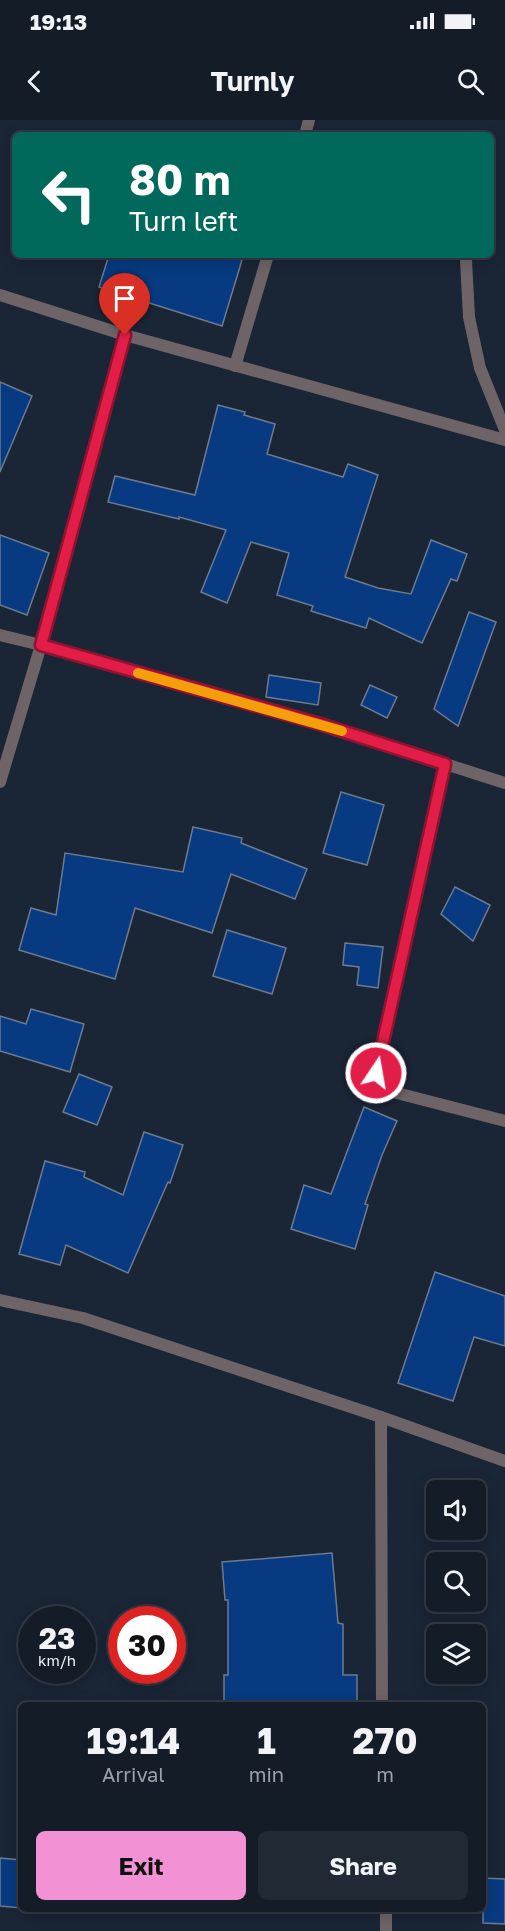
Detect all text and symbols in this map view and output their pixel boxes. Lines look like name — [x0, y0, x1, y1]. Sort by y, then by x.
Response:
text: 19:13 — [30, 8, 87, 35]
icon: back — [18, 65, 51, 98]
text: Turnly — [210, 65, 295, 97]
icon: search — [454, 65, 487, 98]
text: 80 m — [129, 154, 230, 204]
icon: left — [30, 156, 108, 234]
text: Turn left — [129, 205, 238, 237]
pin — [99, 273, 150, 335]
icon: arrive — [108, 282, 141, 315]
position arrow — [344, 1041, 408, 1105]
map controls — [426, 1480, 486, 1684]
button: sound — [426, 1480, 486, 1540]
button: search — [426, 1552, 486, 1612]
speed limit sign: 30 — [108, 1606, 186, 1684]
text: 23 — [39, 1620, 75, 1656]
button: layers — [426, 1624, 486, 1684]
text: km/h — [38, 1651, 76, 1669]
text: 19:14 — [86, 1719, 180, 1762]
text: 1 — [257, 1719, 276, 1762]
text: 270 — [353, 1719, 418, 1762]
text: Arrival — [102, 1762, 165, 1786]
text: min — [249, 1762, 284, 1786]
text: m — [376, 1762, 394, 1786]
button: Exit — [36, 1831, 246, 1900]
button: Share — [258, 1831, 468, 1900]

